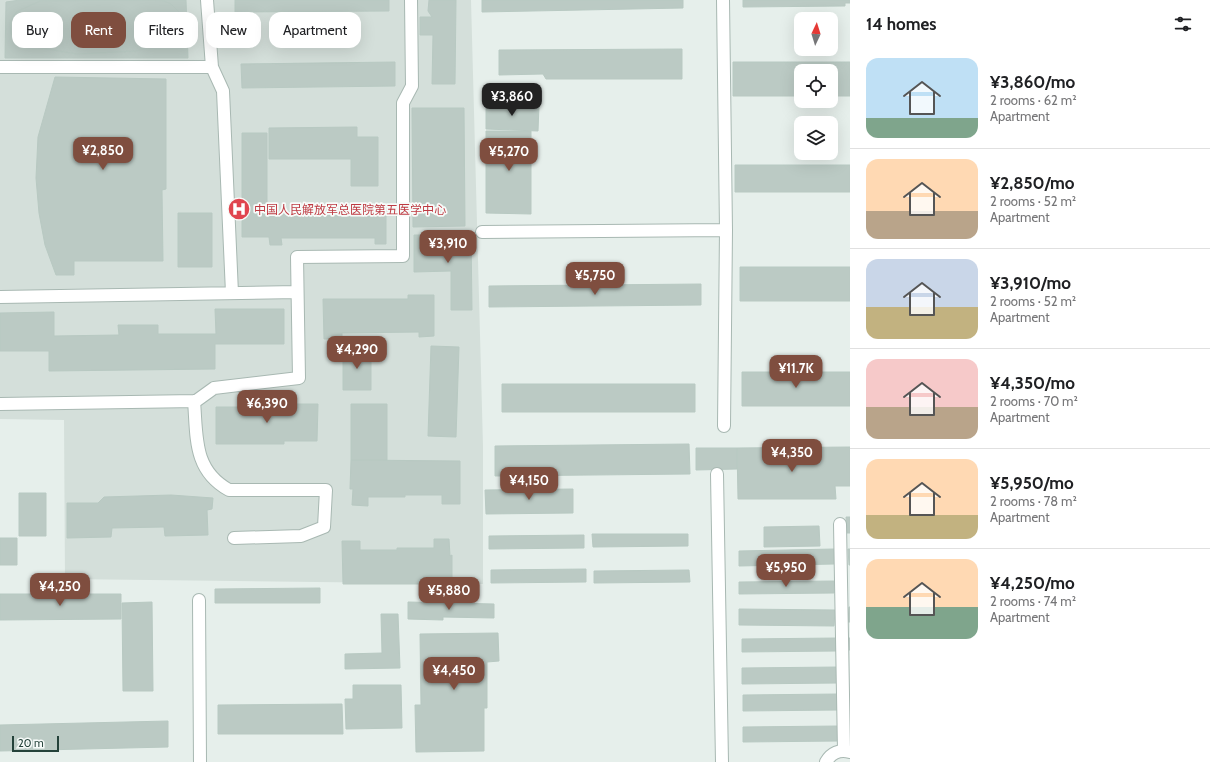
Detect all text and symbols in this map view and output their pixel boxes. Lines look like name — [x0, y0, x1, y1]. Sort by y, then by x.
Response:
chip: Buy — [12, 12, 63, 48]
chip: Rent — [71, 12, 126, 48]
chip: Filters — [134, 12, 198, 48]
chip: New — [206, 12, 261, 48]
chip: Apartment — [269, 12, 361, 48]
north arrow — [794, 12, 838, 56]
map controls — [794, 12, 838, 160]
icon: filters — [1172, 13, 1194, 35]
text: 14 homes — [866, 14, 936, 34]
button: locate — [794, 64, 838, 108]
text: ¥3,860/mo — [990, 72, 1075, 92]
icon: home — [898, 74, 946, 122]
pin: ¥3,860 — [479, 83, 545, 117]
text: ¥3,860 — [491, 88, 533, 104]
text: 2 rooms · 62 m² — [990, 92, 1077, 108]
text: Apartment — [990, 108, 1050, 124]
button: layers — [794, 116, 838, 160]
pin: ¥2,850 — [70, 137, 136, 171]
pin: ¥5,270 — [476, 138, 542, 172]
text: ¥2,850 — [82, 142, 124, 158]
text: ¥5,270 — [489, 143, 529, 159]
text: ¥2,850/mo — [990, 173, 1075, 193]
icon: home — [898, 175, 946, 223]
text: 2 rooms · 52 m² — [990, 193, 1076, 209]
hospital icon: 中国人民解放军总医院第五医学中心 — [226, 196, 252, 222]
place label: 中国人民解放军总医院第五医学中心 — [254, 202, 446, 217]
text: Apartment — [990, 209, 1050, 225]
pin: ¥3,910 — [415, 230, 481, 264]
text: ¥3,910 — [429, 235, 467, 251]
pin: ¥5,750 — [562, 262, 628, 296]
text: ¥5,750 — [575, 267, 615, 283]
text: ¥3,910/mo — [990, 273, 1071, 293]
icon: home — [898, 275, 946, 323]
text: 2 rooms · 52 m² — [990, 293, 1076, 309]
text: Apartment — [990, 309, 1050, 325]
pin: ¥4,290 — [324, 336, 390, 370]
text: ¥4,290 — [336, 341, 378, 357]
pin: ¥11.7K — [763, 355, 829, 389]
text: ¥11.7K — [778, 360, 814, 376]
text: ¥4,350/mo — [990, 373, 1075, 393]
icon: home — [898, 375, 946, 423]
pin: ¥6,390 — [234, 390, 300, 424]
text: 2 rooms · 70 m² — [990, 393, 1078, 409]
text: ¥6,390 — [246, 395, 288, 411]
text: Apartment — [990, 409, 1050, 425]
pin: ¥4,350 — [759, 439, 825, 473]
text: ¥4,350 — [771, 444, 813, 460]
pin: ¥4,150 — [496, 467, 562, 501]
text: ¥4,150 — [509, 472, 549, 488]
text: ¥5,950/mo — [990, 473, 1074, 493]
icon: home — [898, 475, 946, 523]
text: 2 rooms · 78 m² — [990, 493, 1077, 509]
text: Apartment — [990, 509, 1050, 525]
pin: ¥5,950 — [753, 554, 819, 588]
text: ¥5,950 — [765, 559, 807, 575]
pin: ¥4,250 — [27, 573, 93, 607]
text: ¥4,250/mo — [990, 573, 1075, 593]
icon: home — [898, 575, 946, 623]
pin: ¥5,880 — [416, 577, 482, 611]
text: ¥4,250 — [39, 578, 81, 594]
text: ¥5,880 — [428, 582, 470, 598]
text: 2 rooms · 74 m² — [990, 593, 1076, 609]
text: Apartment — [990, 609, 1050, 625]
pin: ¥4,450 — [421, 657, 487, 691]
text: ¥4,450 — [432, 662, 476, 678]
scale bar — [12, 734, 59, 753]
text: 20 m — [18, 736, 44, 750]

